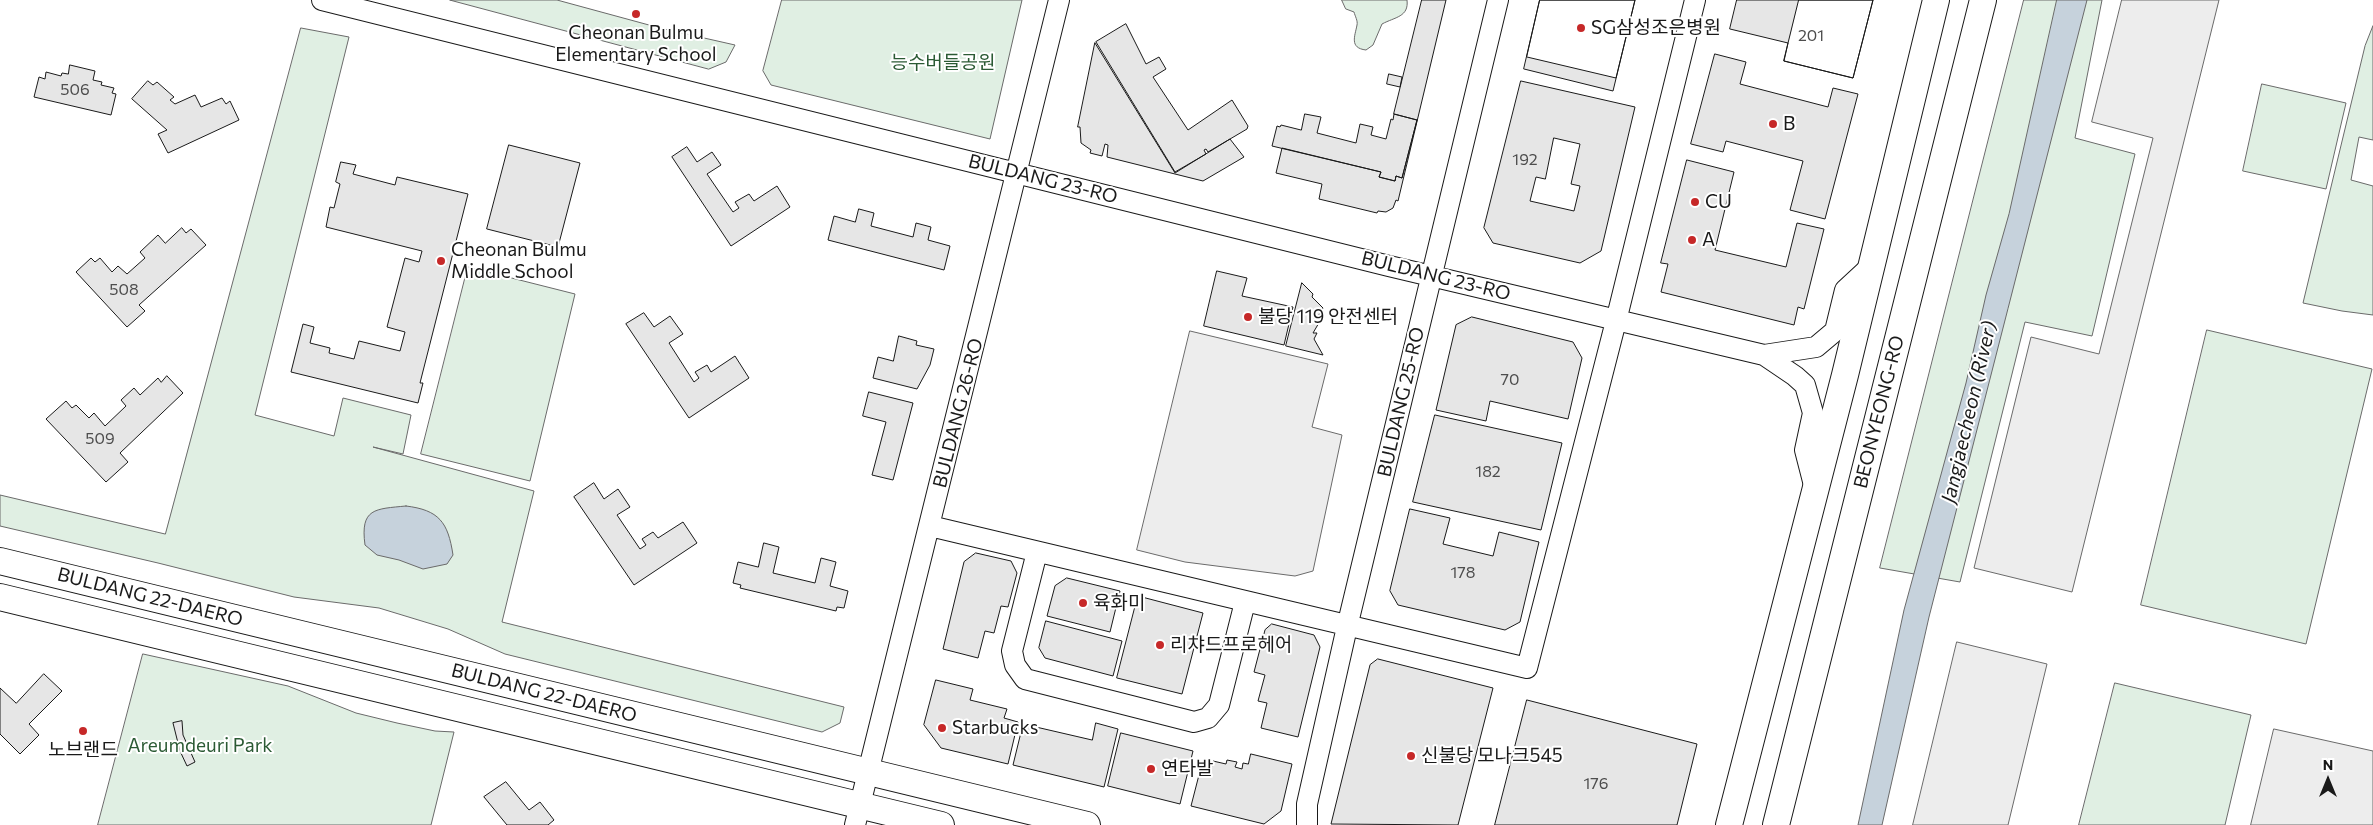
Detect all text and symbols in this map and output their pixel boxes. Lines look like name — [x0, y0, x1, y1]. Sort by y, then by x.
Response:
marker: Cheonan Bulmu Elementary School — [630, 8, 642, 20]
place label: SG삼성조은병원 — [1591, 17, 1721, 39]
place label: Cheonan Bulmu Elementary School — [555, 22, 717, 66]
marker: SG삼성조은병원 — [1575, 22, 1587, 34]
house number: 201 — [1798, 26, 1824, 46]
park label: 능수버들공원 — [891, 52, 995, 74]
house number: 506 — [60, 80, 90, 100]
place label: B — [1783, 113, 1795, 135]
marker: B — [1767, 118, 1779, 130]
street label: BULDANG 23-RO — [966, 149, 1120, 209]
house number: 192 — [1512, 150, 1538, 170]
place label: CU — [1705, 191, 1732, 213]
marker: CU — [1689, 196, 1701, 208]
place label: A — [1702, 229, 1715, 251]
marker: A — [1686, 234, 1698, 246]
place label: Cheonan Bulmu Middle School — [451, 239, 587, 283]
street label: BULDANG 23-RO — [1359, 246, 1513, 306]
marker: Cheonan Bulmu Middle School — [435, 255, 447, 267]
house number: 508 — [109, 280, 139, 300]
place label: 불당 119 안전센터 — [1258, 306, 1398, 328]
marker: 불당 119 안전센터 — [1242, 311, 1254, 323]
water label: Jangjaecheon (River) — [1936, 319, 2002, 505]
street label: BULDANG 25-RO — [1373, 325, 1429, 479]
street label: BEONYEONG-RO — [1849, 333, 1909, 491]
street label: BULDANG 26-RO — [928, 336, 988, 490]
house number: 70 — [1501, 370, 1519, 390]
house number: 509 — [85, 429, 115, 449]
house number: 182 — [1475, 462, 1501, 482]
street label: BULDANG 22-DAERO — [55, 563, 245, 631]
house number: 178 — [1451, 563, 1475, 583]
place label: 육화미 — [1093, 592, 1145, 614]
marker: 육화미 — [1077, 597, 1089, 609]
place label: 리챠드프로헤어 — [1170, 634, 1292, 656]
marker: 리챠드프로헤어 — [1154, 639, 1166, 651]
street label: BULDANG 22-DAERO — [449, 659, 639, 727]
place label: Starbucks — [952, 717, 1038, 739]
marker: Starbucks — [936, 722, 948, 734]
marker: 노브랜드 — [77, 725, 89, 737]
park label: Areumdeuri Park — [127, 735, 273, 757]
place label: 노브랜드 — [48, 739, 118, 761]
place label: 신불당 모나크545 — [1421, 745, 1563, 767]
marker: 신불당 모나크545 — [1405, 750, 1417, 762]
north arrow — [2303, 755, 2353, 805]
text: N — [2323, 756, 2333, 773]
place label: 연타발 — [1161, 758, 1213, 780]
marker: 연타발 — [1145, 763, 1157, 775]
house number: 176 — [1584, 774, 1608, 794]

